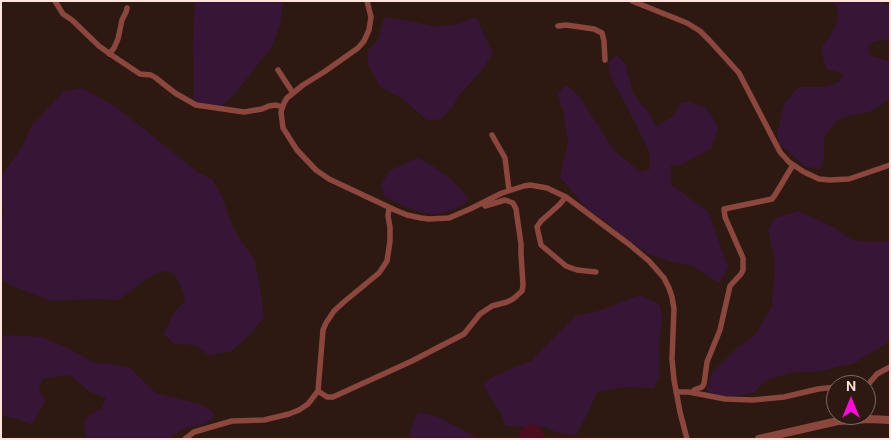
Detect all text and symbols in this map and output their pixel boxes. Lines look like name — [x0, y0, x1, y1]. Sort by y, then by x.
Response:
north arrow — [826, 375, 876, 425]
text: N — [846, 377, 856, 395]

